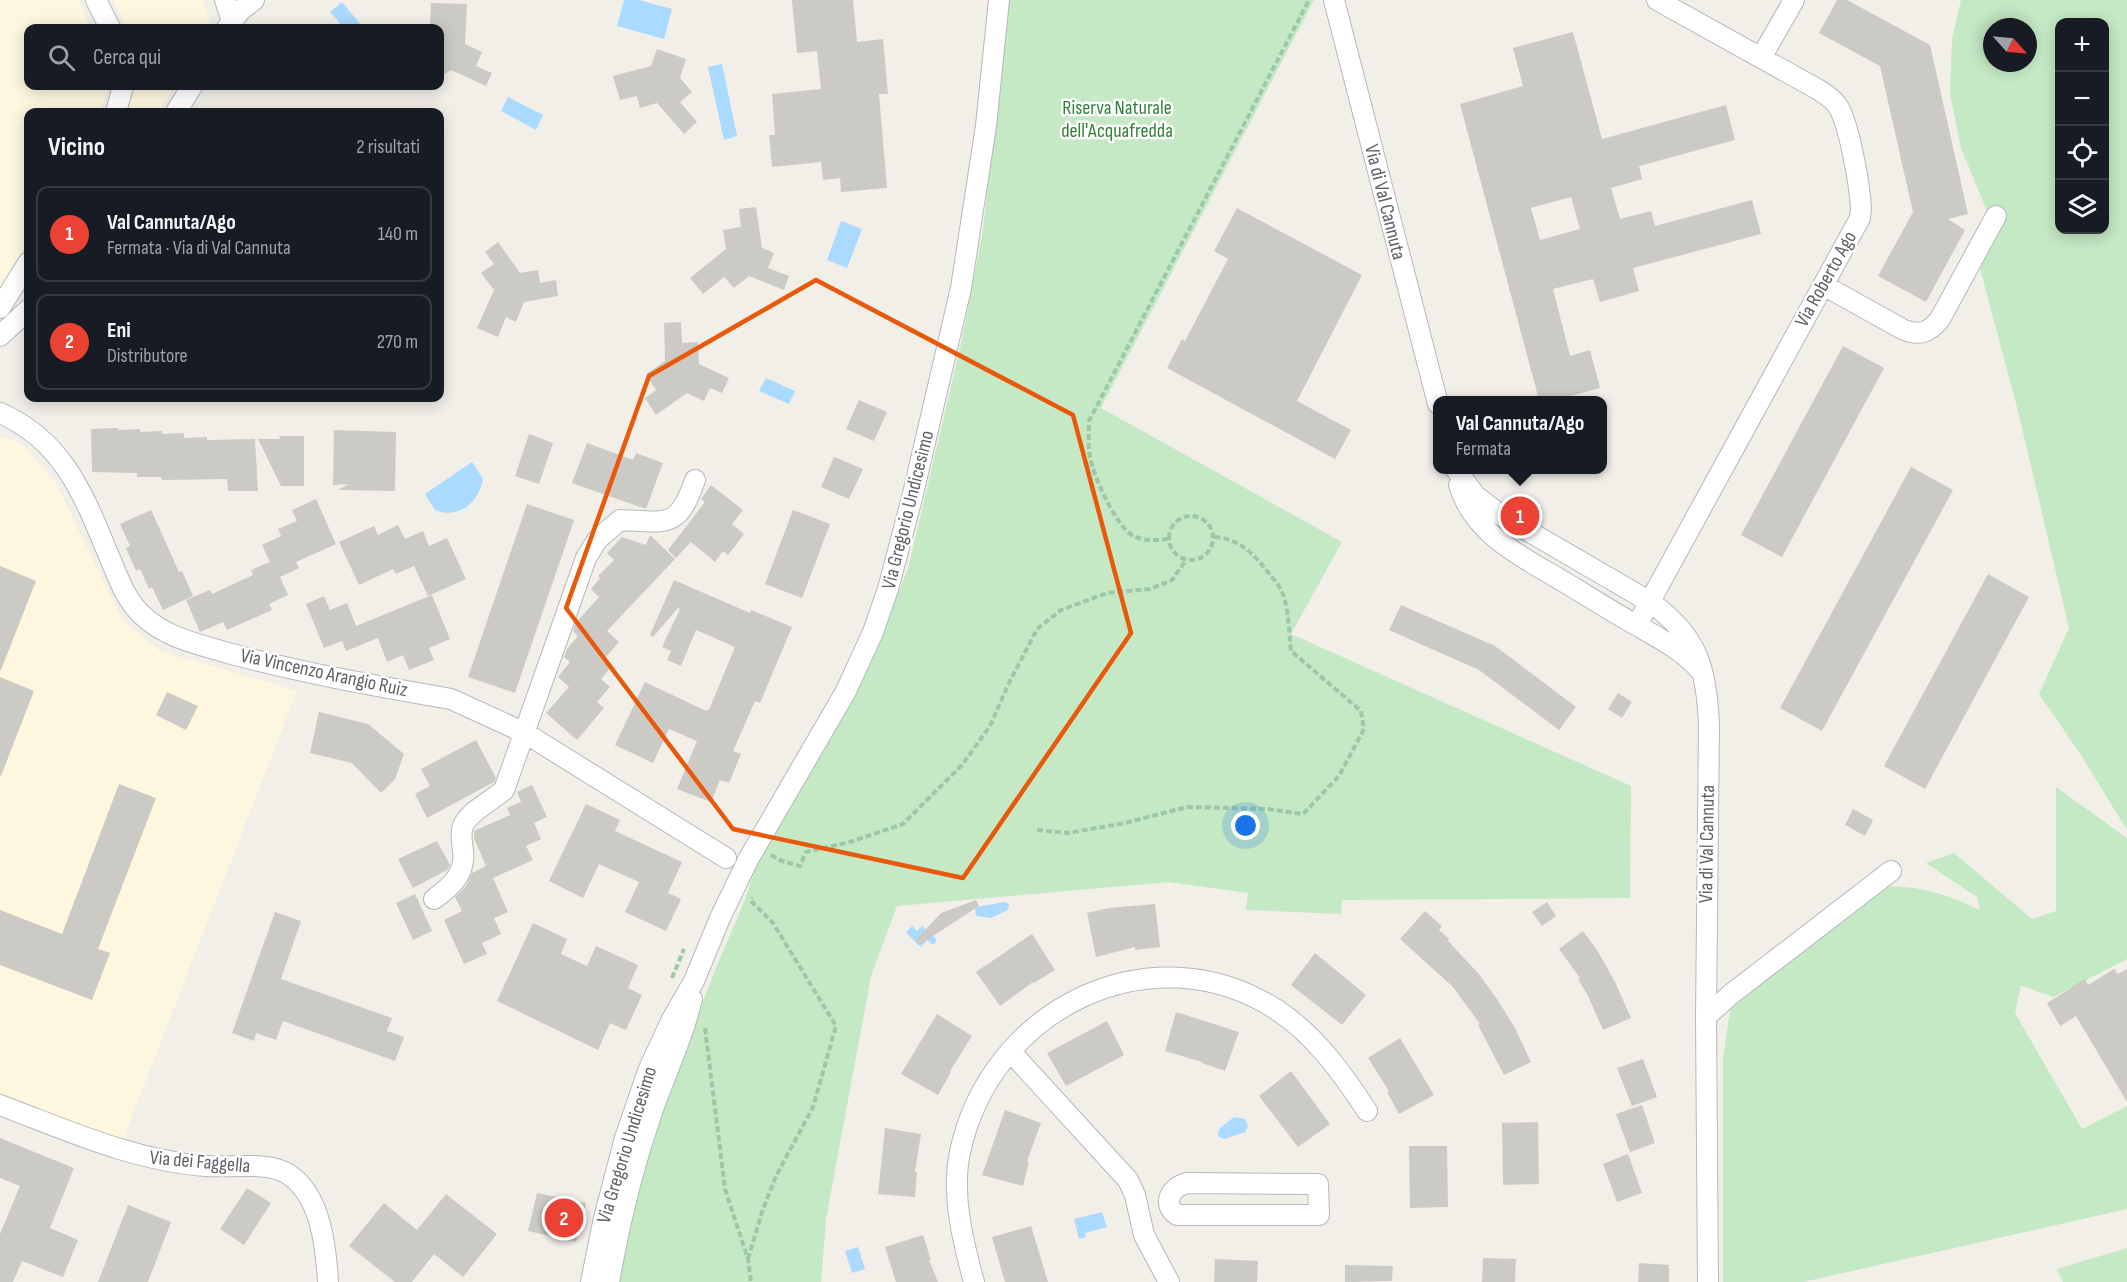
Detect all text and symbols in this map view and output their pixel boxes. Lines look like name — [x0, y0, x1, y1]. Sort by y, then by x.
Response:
north arrow — [1983, 18, 2037, 72]
map controls — [2055, 18, 2109, 234]
button: + — [2055, 18, 2109, 72]
search box — [24, 24, 444, 90]
icon: search — [45, 41, 78, 74]
text: Cerca qui — [93, 44, 161, 71]
button: − — [2055, 72, 2109, 126]
park label: Riserva Naturale dell'Acquafredda — [1061, 96, 1173, 143]
button: locate — [2055, 126, 2109, 180]
text: Vicino — [48, 132, 105, 163]
text: 2 risultati — [356, 135, 420, 159]
street label: Via di Val Cannuta — [1359, 142, 1411, 262]
button: layers — [2055, 180, 2109, 234]
text: Val Cannuta/Ago — [107, 209, 236, 236]
text: 1 — [66, 222, 73, 246]
text: 140 m — [378, 222, 418, 246]
street label: Via Roberto Ago — [1790, 227, 1862, 331]
text: Fermata · Via di Val Cannuta — [107, 236, 291, 260]
text: Eni — [107, 317, 131, 344]
text: 2 — [65, 330, 74, 354]
text: 270 m — [377, 330, 418, 354]
text: Distributore — [107, 344, 188, 368]
popup — [1433, 396, 1607, 474]
text: Val Cannuta/Ago — [1456, 410, 1584, 437]
street label: Via Gregorio Undicesimo — [877, 428, 939, 592]
text: Fermata — [1456, 437, 1511, 461]
pin: 1 — [1500, 494, 1540, 538]
street label: Via Vincenzo Arangio Ruiz — [238, 644, 410, 702]
street label: Via di Val Cannuta — [1694, 785, 1720, 903]
your location — [1231, 811, 1260, 840]
street label: Via Gregorio Undicesimo — [592, 1064, 662, 1226]
street label: Via dei Faggella — [149, 1146, 251, 1178]
pin: 2 — [544, 1196, 584, 1240]

